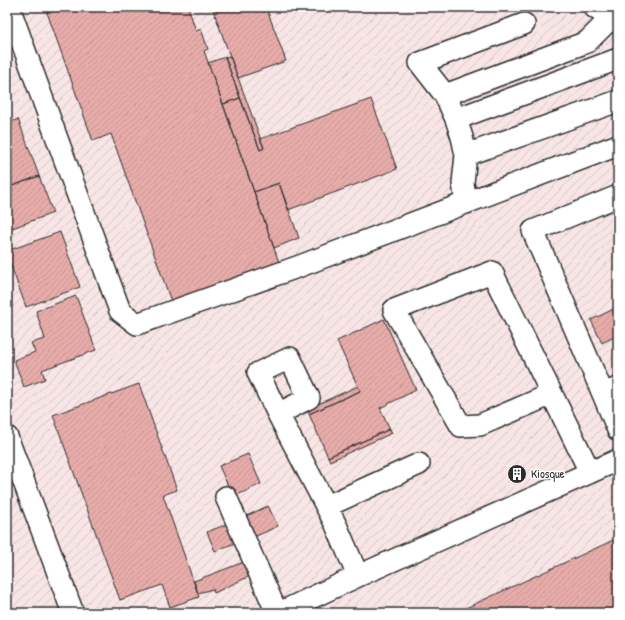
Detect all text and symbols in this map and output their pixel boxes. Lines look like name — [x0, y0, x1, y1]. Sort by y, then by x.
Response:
building icon: Kiosque — [506, 463, 528, 485]
place label: Kiosque — [531, 465, 565, 482]

